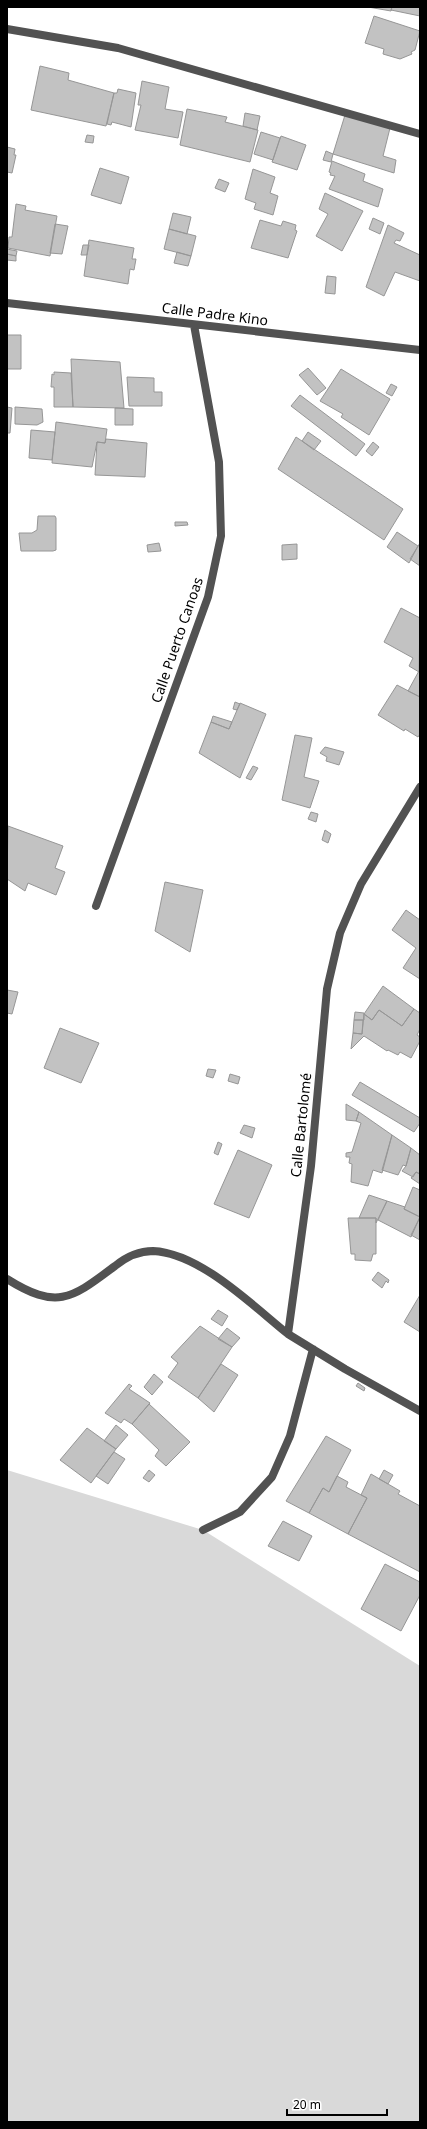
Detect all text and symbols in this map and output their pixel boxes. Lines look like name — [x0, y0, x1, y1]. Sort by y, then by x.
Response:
street label: Calle Padre Kino — [161, 298, 269, 329]
street label: Calle Puerto Canoas — [146, 574, 207, 705]
street label: Calle Bartolomé — [286, 1072, 315, 1178]
scale bar — [287, 2091, 387, 2117]
text: 20 m — [293, 2096, 321, 2113]

